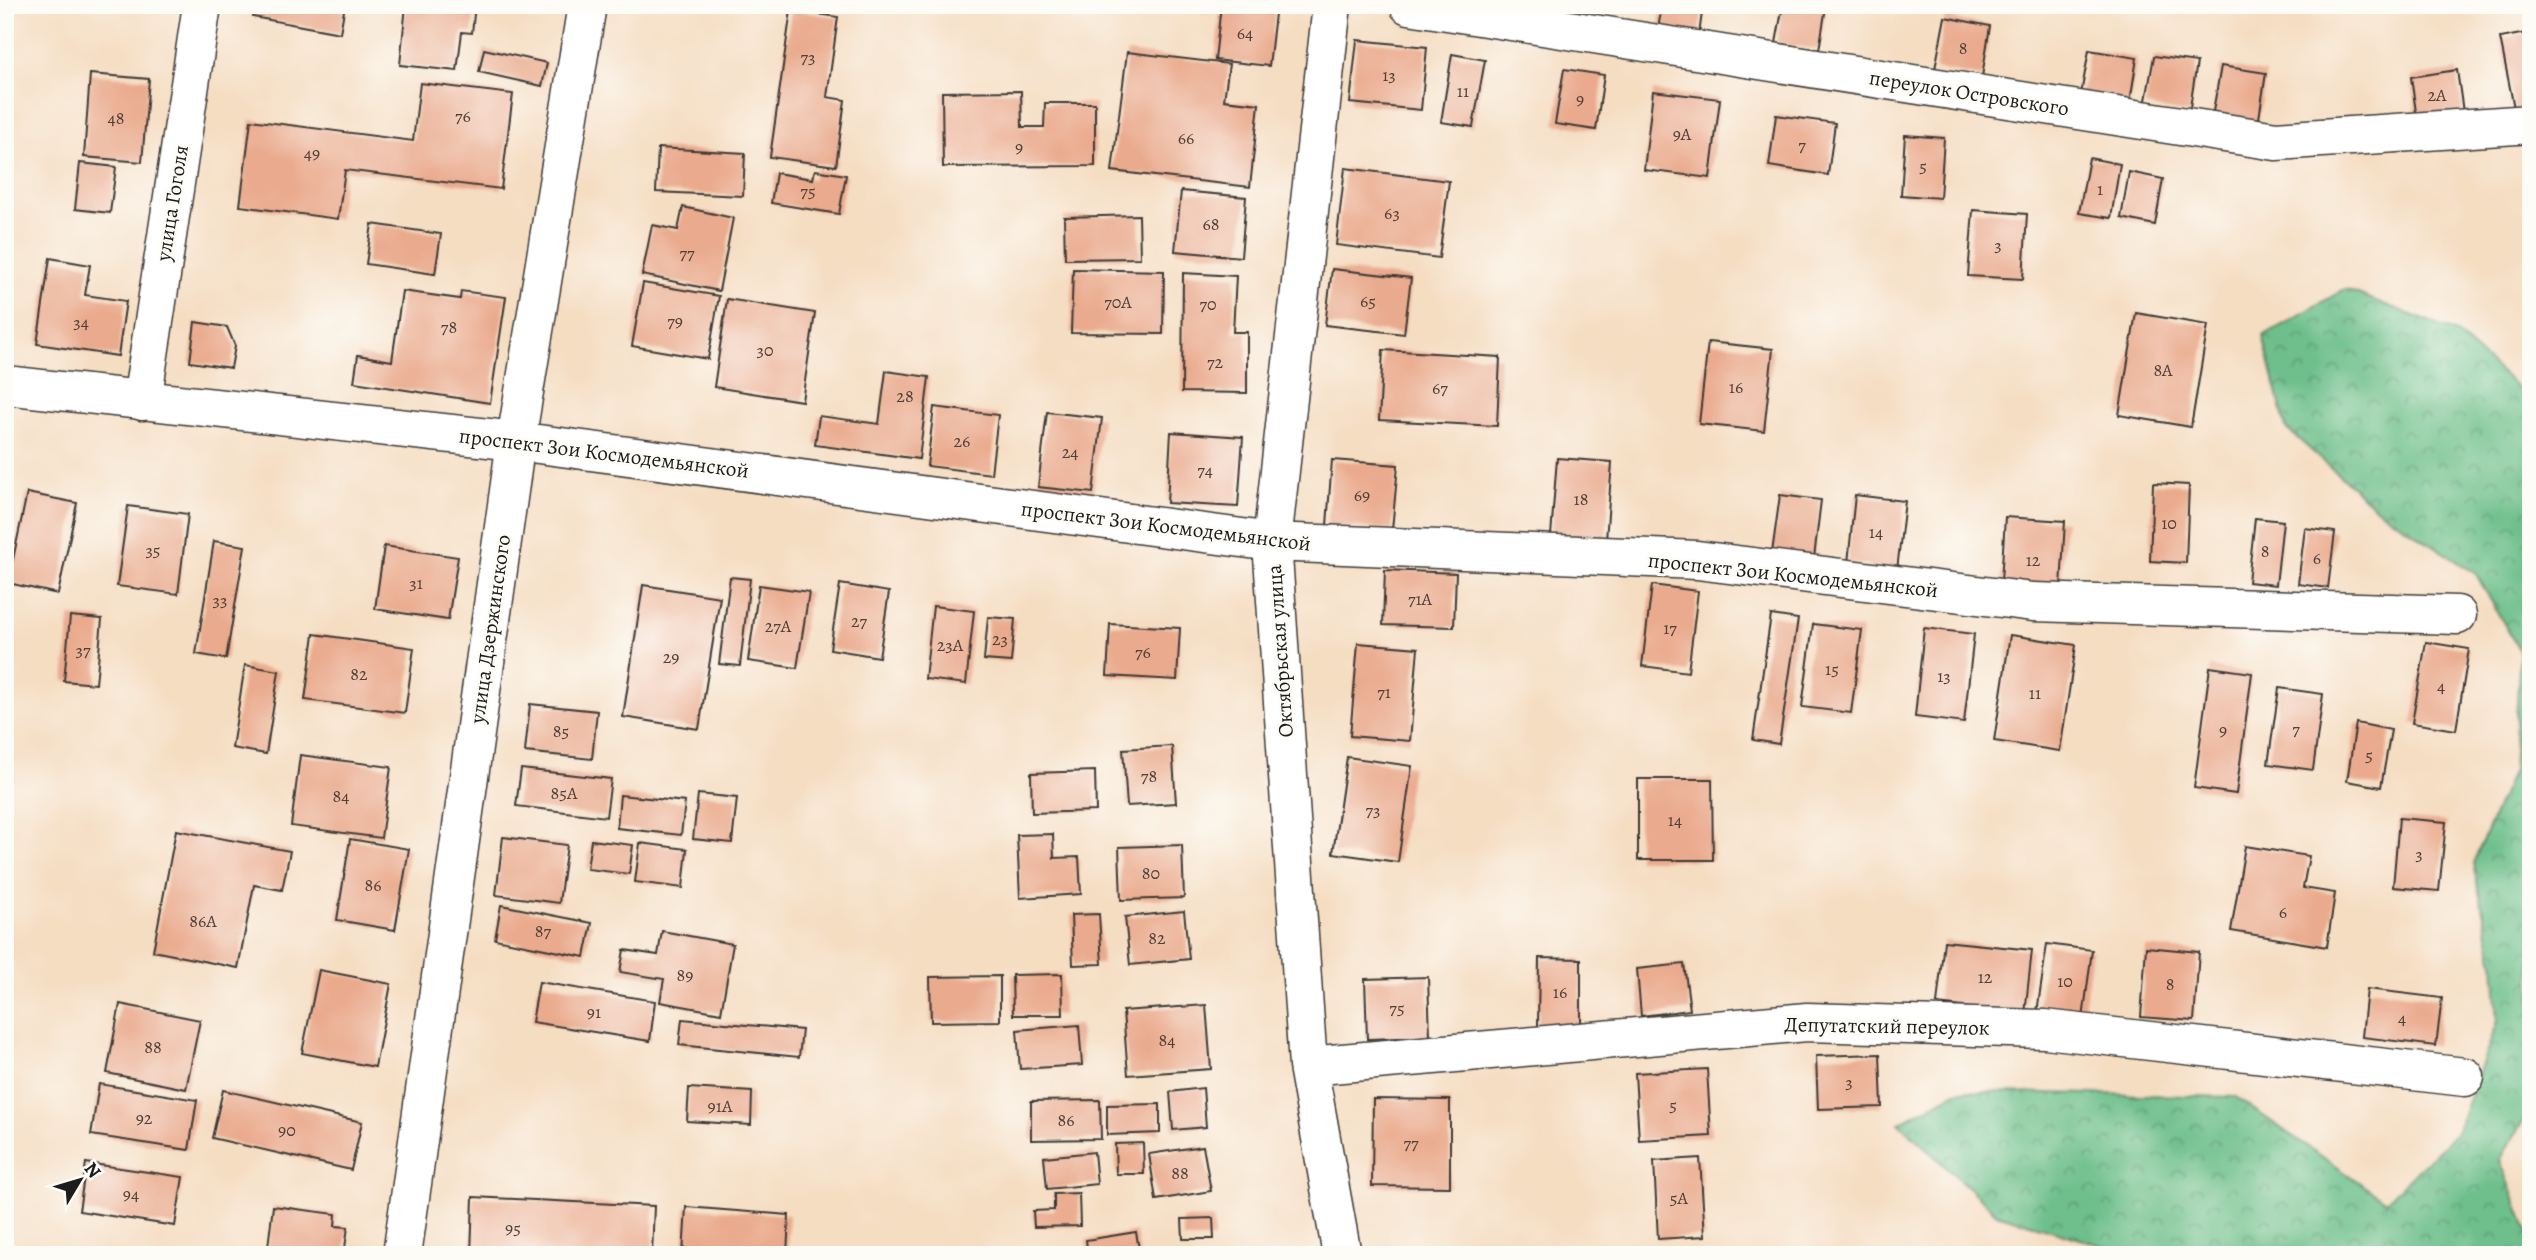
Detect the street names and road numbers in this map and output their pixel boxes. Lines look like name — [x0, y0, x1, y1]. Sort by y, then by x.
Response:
street label: переулок Островского — [1867, 63, 2071, 123]
street label: улица Гоголя — [149, 143, 195, 264]
street label: проспект Зои Космодемьянской — [458, 421, 750, 485]
street label: проспект Зои Космодемьянской — [1020, 494, 1312, 558]
street label: улица Дзержинского — [463, 533, 517, 726]
street label: проспект Зои Космодемьянской — [1646, 546, 1940, 604]
street label: Октябрьская улица — [1260, 563, 1300, 738]
street label: Депутатский переулок — [1784, 1010, 1990, 1042]

